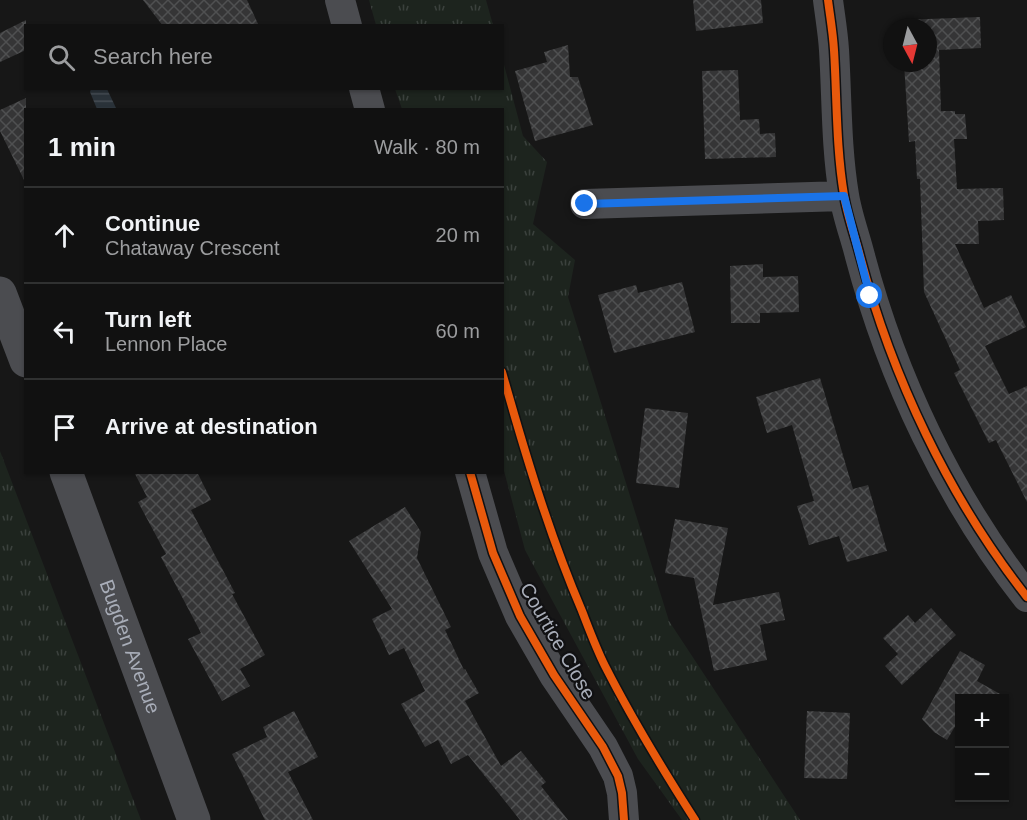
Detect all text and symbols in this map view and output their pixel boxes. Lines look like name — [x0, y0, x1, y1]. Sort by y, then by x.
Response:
north arrow — [883, 18, 937, 72]
search box — [24, 24, 504, 90]
icon: search — [45, 41, 78, 74]
text: Search here — [93, 44, 213, 69]
text: 1 min — [48, 132, 116, 162]
text: Walk · 80 m — [374, 136, 480, 158]
route end — [571, 190, 597, 216]
text: Continue — [105, 211, 200, 236]
icon: ahead — [48, 219, 81, 252]
text: 20 m — [436, 224, 480, 246]
text: Chataway Crescent — [105, 237, 280, 259]
route start — [856, 282, 882, 308]
text: Turn left — [105, 307, 191, 332]
icon: left — [48, 315, 81, 348]
text: 60 m — [436, 320, 480, 342]
text: Lennon Place — [105, 333, 227, 355]
icon: arrive — [48, 411, 81, 444]
text: Arrive at destination — [105, 414, 318, 439]
street label: Bugden Avenue — [96, 577, 165, 716]
street label: Courtice Close — [516, 579, 600, 703]
map controls — [955, 694, 1009, 802]
button: + — [955, 694, 1009, 748]
button: − — [955, 748, 1009, 802]

